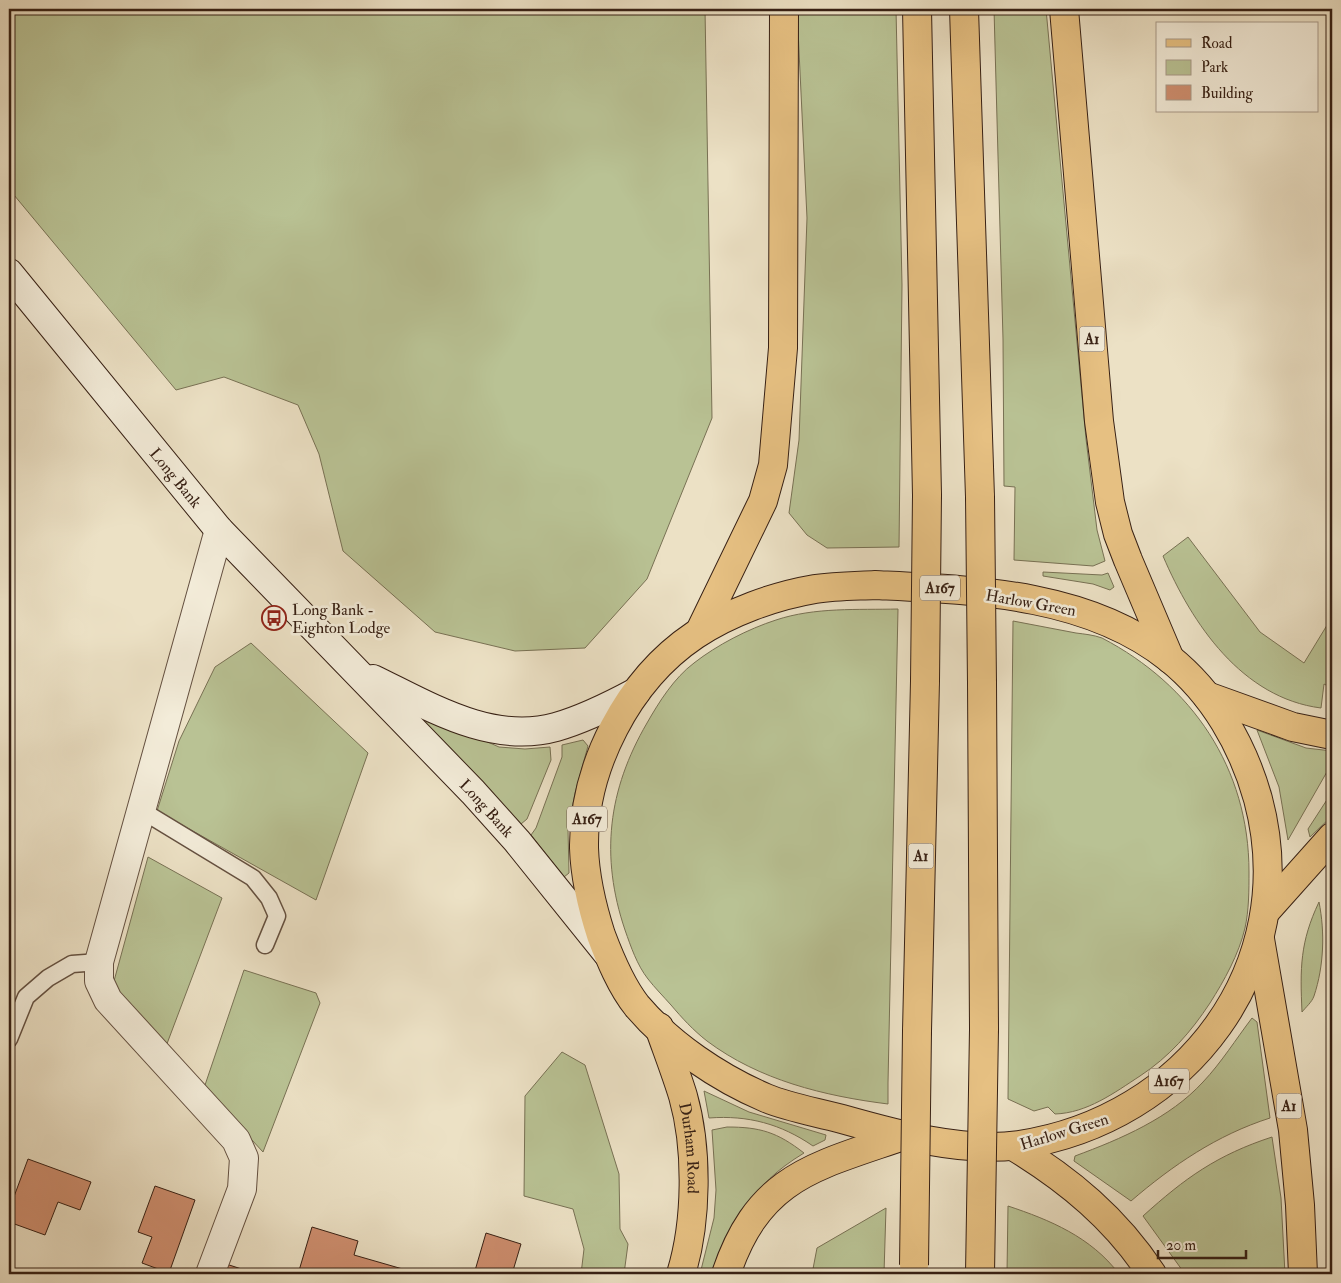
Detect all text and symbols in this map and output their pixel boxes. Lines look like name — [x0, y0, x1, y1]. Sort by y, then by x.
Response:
legend — [1156, 22, 1318, 112]
text: Road — [1201, 34, 1233, 53]
text: Park — [1201, 58, 1228, 77]
text: Building — [1201, 84, 1253, 103]
road number: A1 — [1080, 326, 1104, 352]
street label: Long Bank — [145, 444, 206, 512]
road number: A167 — [920, 576, 960, 600]
street label: Harlow Green — [984, 585, 1078, 621]
place label: Long Bank - Eighton Lodge — [292, 600, 391, 638]
bus stop icon: Long Bank - Eighton Lodge — [261, 605, 287, 631]
street label: Long Bank — [455, 775, 518, 842]
road number: A167 — [567, 806, 607, 832]
road number: A1 — [908, 844, 934, 868]
road number: A167 — [1149, 1068, 1189, 1094]
road number: A1 — [1276, 1094, 1302, 1118]
street label: Durham Road — [674, 1101, 703, 1194]
street label: Harlow Green — [1018, 1109, 1111, 1155]
scale bar — [1158, 1228, 1246, 1260]
text: 20 m — [1166, 1236, 1196, 1255]

